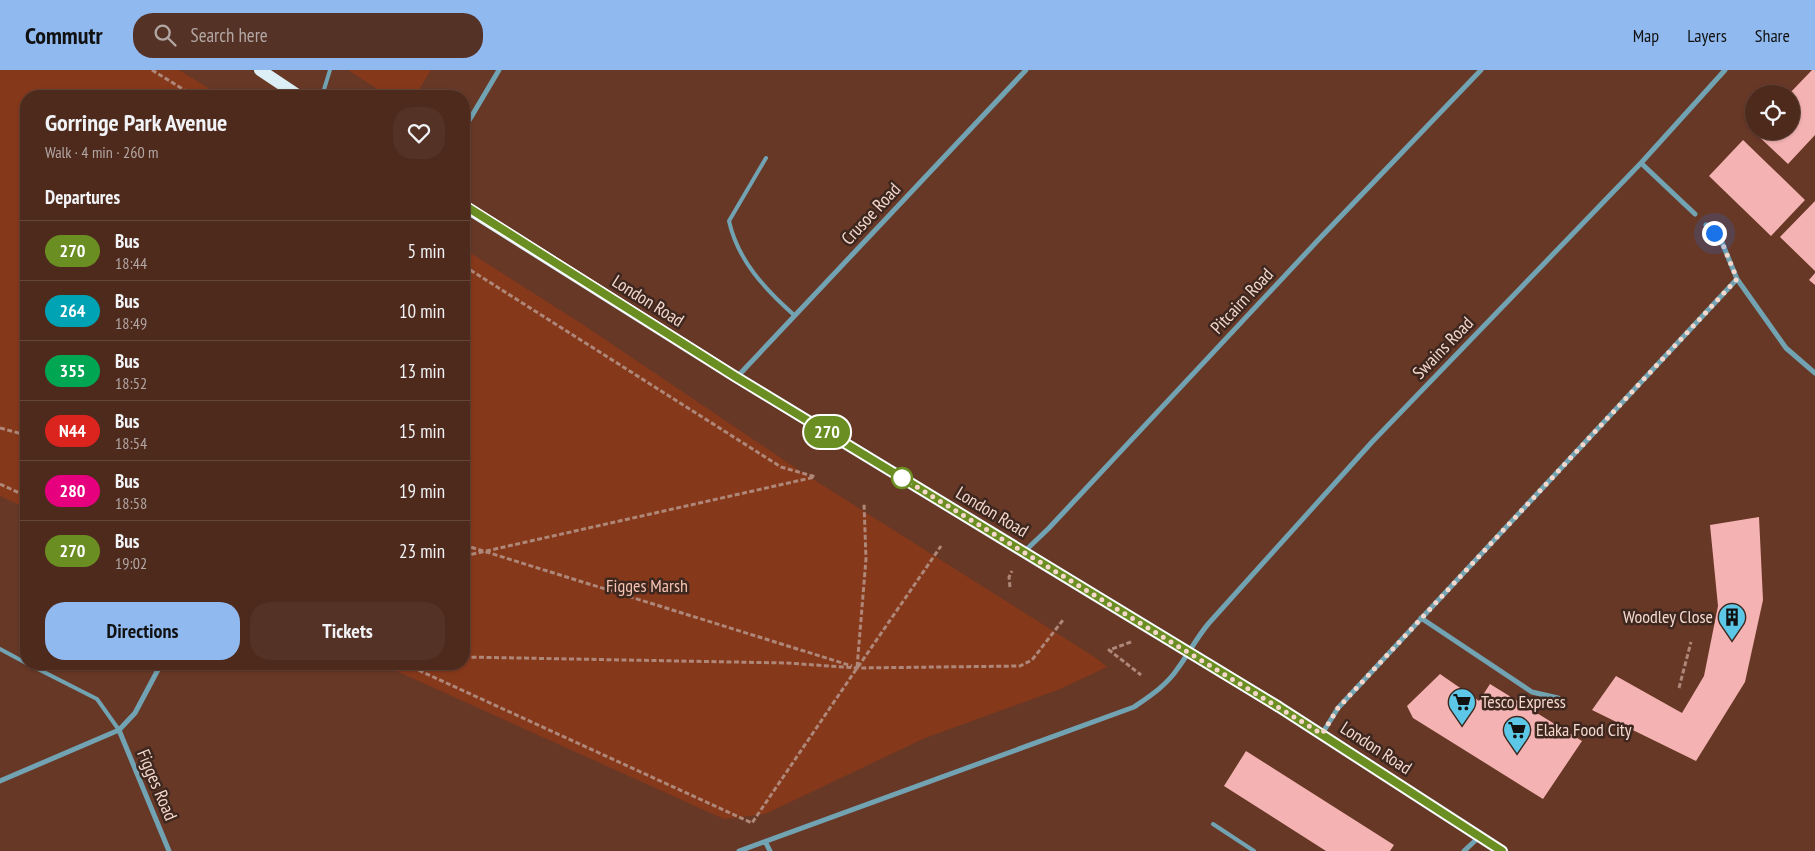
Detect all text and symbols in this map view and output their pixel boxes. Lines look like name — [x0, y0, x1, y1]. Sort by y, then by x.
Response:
search box — [133, 13, 483, 58]
text: Commutr — [25, 20, 103, 51]
icon: search — [151, 21, 179, 49]
text: Search here — [191, 23, 268, 47]
text: Map — [1633, 24, 1659, 47]
text: Layers — [1687, 24, 1727, 47]
text: Share — [1755, 24, 1790, 47]
map controls — [1745, 85, 1800, 140]
button: locate — [1745, 85, 1800, 140]
text: Gorringe Park Avenue — [45, 107, 227, 138]
button: heart — [393, 107, 445, 159]
text: Walk · 4 min · 260 m — [45, 142, 158, 162]
street label: Crusoe Road — [836, 178, 905, 250]
text: Departures — [45, 185, 120, 209]
your location — [1702, 221, 1727, 246]
text: Bus — [115, 229, 139, 253]
text: 270 — [60, 239, 85, 262]
text: 5 min — [408, 239, 445, 263]
text: 18:44 — [115, 253, 147, 273]
street label: Pitcairn Road — [1205, 263, 1278, 338]
street label: London Road — [608, 270, 688, 332]
text: Bus — [115, 289, 139, 313]
text: 264 — [60, 299, 85, 322]
text: 10 min — [399, 299, 445, 323]
street label: Swains Road — [1407, 312, 1478, 384]
text: 18:49 — [115, 313, 147, 333]
text: Bus — [115, 349, 139, 373]
text: 355 — [60, 359, 85, 382]
text: 13 min — [399, 359, 445, 383]
text: 18:52 — [115, 373, 147, 393]
text: Bus — [115, 409, 139, 433]
line badge: 270 — [798, 416, 856, 448]
text: N44 — [59, 419, 86, 442]
text: 15 min — [399, 419, 445, 443]
text: 270 — [814, 420, 840, 443]
text: 18:54 — [115, 433, 147, 453]
unlabelled marker — [891, 467, 913, 489]
text: Bus — [115, 469, 139, 493]
text: 280 — [60, 479, 85, 502]
text: 19 min — [399, 479, 445, 503]
street label: London Road — [952, 481, 1033, 542]
text: 18:58 — [115, 493, 147, 513]
text: Bus — [115, 529, 139, 553]
text: 270 — [60, 539, 85, 562]
text: 23 min — [399, 539, 445, 563]
text: 19:02 — [115, 553, 147, 573]
park label: Figges Marsh — [606, 574, 688, 597]
button: Directions — [45, 602, 240, 660]
button: Tickets — [250, 602, 445, 660]
building icon: Woodley Close — [1717, 602, 1747, 641]
place label: Woodley Close — [1623, 605, 1713, 628]
supermarket icon: Tesco Express — [1447, 687, 1477, 726]
place label: Tesco Express — [1481, 690, 1566, 713]
supermarket icon: Elaka Food City — [1502, 715, 1532, 754]
street label: London Road — [1336, 716, 1416, 779]
place label: Elaka Food City — [1536, 718, 1632, 741]
street label: Figges Road — [132, 746, 183, 824]

